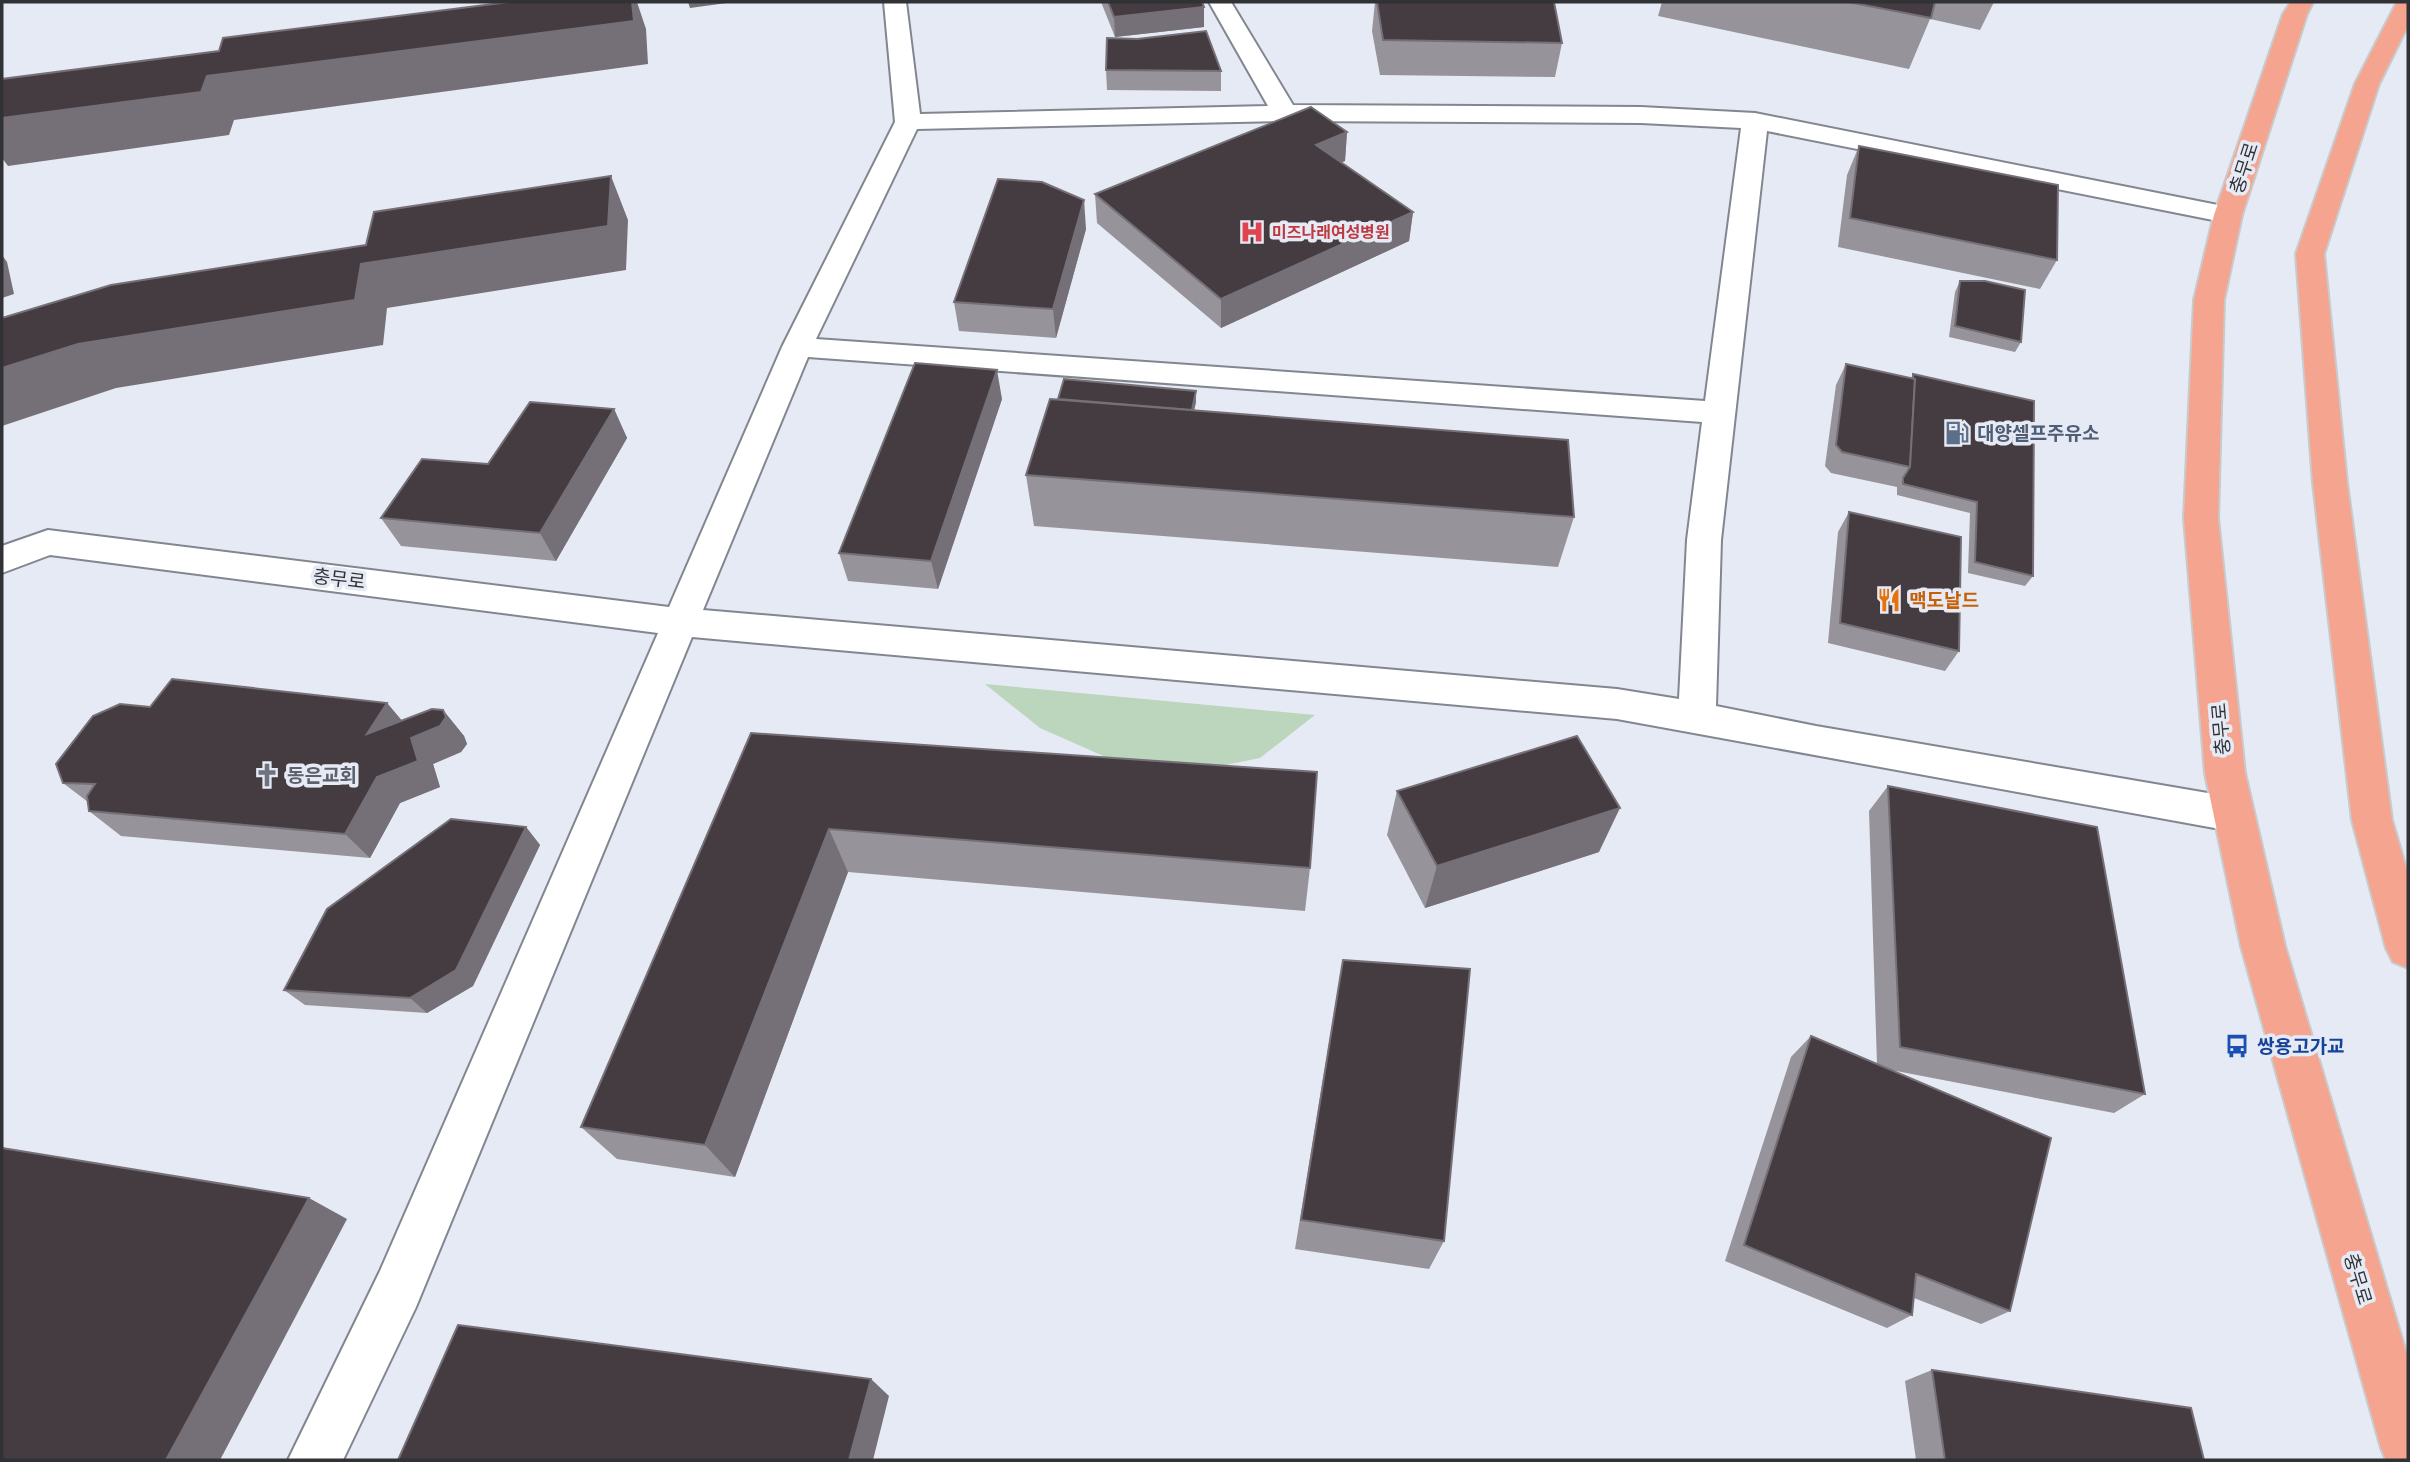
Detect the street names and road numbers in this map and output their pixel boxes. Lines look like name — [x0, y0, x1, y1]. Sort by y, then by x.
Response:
street label: 충무로 — [2225, 140, 2263, 196]
street label: 충무로 — [312, 564, 366, 594]
street label: 충무로 — [2207, 702, 2235, 756]
street label: 충무로 — [2339, 1251, 2377, 1307]

